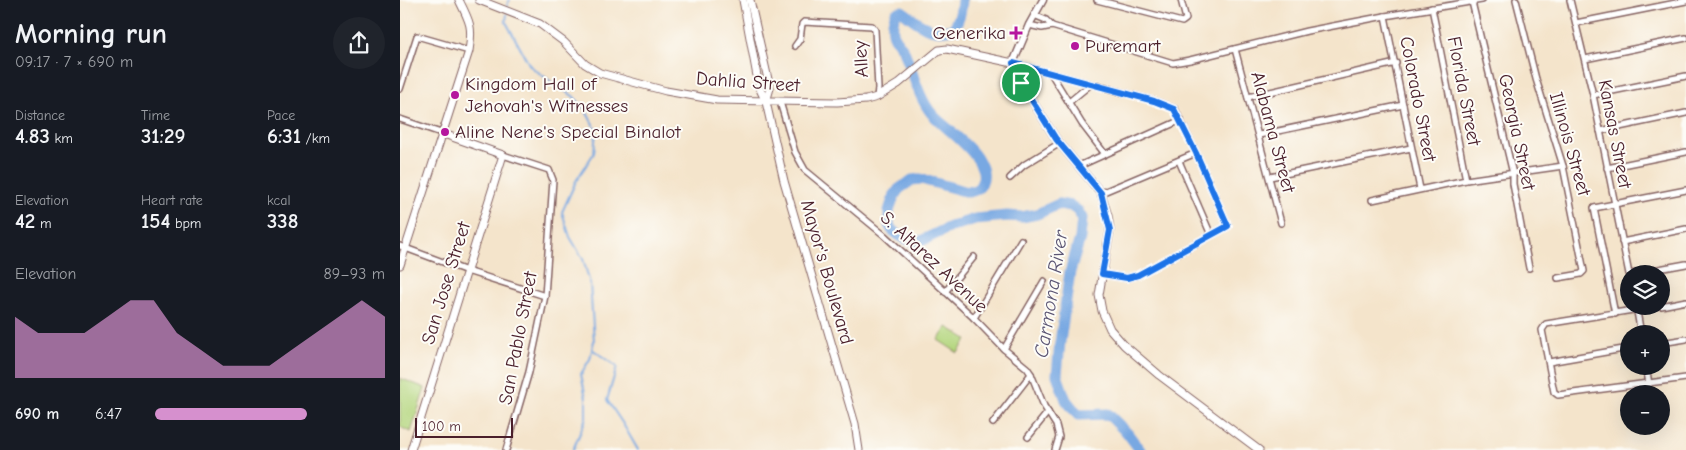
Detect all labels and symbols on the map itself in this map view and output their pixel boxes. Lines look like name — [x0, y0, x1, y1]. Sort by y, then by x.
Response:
place label: Generika — [932, 22, 1006, 44]
marker: Generika — [1010, 27, 1022, 39]
place label: Puremart — [1085, 35, 1161, 57]
street label: Colorado Street — [1395, 35, 1441, 164]
street label: Florida Street — [1443, 35, 1485, 148]
street label: Alley — [849, 39, 873, 78]
marker: Puremart — [1069, 40, 1081, 52]
pin — [1000, 62, 1042, 104]
street label: Dahlia Street — [695, 67, 801, 97]
street label: Alabama Street — [1246, 69, 1300, 195]
street label: Georgia Street — [1494, 72, 1540, 193]
place label: Kingdom Hall of Jehovah's Witnesses — [465, 73, 628, 117]
street label: Kansas Street — [1594, 78, 1636, 191]
marker: Kingdom Hall of Jehovah's Witnesses — [449, 89, 461, 101]
street label: Illinois Street — [1545, 90, 1595, 199]
place label: Aline Nene's Special Binalot — [455, 121, 681, 143]
marker: Aline Nene's Special Binalot — [439, 126, 451, 138]
street label: Mayor's Boulevard — [796, 197, 858, 347]
street label: S. Altarez Avenue — [876, 207, 992, 317]
street label: San Jose Street — [417, 219, 475, 347]
water label: Carmona River — [1030, 228, 1073, 359]
street label: San Pablo Street — [494, 269, 542, 406]
scale bar — [415, 415, 512, 438]

